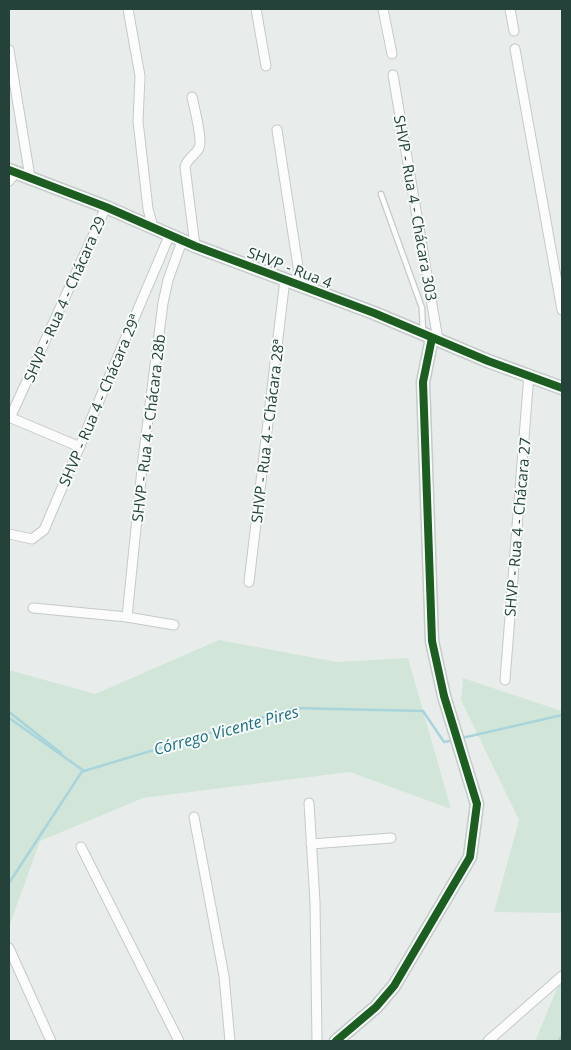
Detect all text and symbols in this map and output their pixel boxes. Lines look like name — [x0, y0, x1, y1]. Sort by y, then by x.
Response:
street label: SHVP - Rua 4 - Chácara 303 — [390, 114, 442, 302]
street label: SHVP - Rua 4 - Chácara 29 — [18, 213, 110, 385]
street label: SHVP - Rua 4 — [245, 242, 336, 292]
street label: SHVP - Rua 4 - Chácara 29ª — [54, 311, 144, 489]
street label: SHVP - Rua 4 - Chácara 28b — [127, 333, 169, 523]
street label: SHVP - Rua 4 - Chácara 28ª — [246, 338, 288, 524]
street label: SHVP - Rua 4 - Chácara 27 — [499, 437, 535, 617]
water label: Córrego Vicente Pires — [151, 700, 301, 760]

